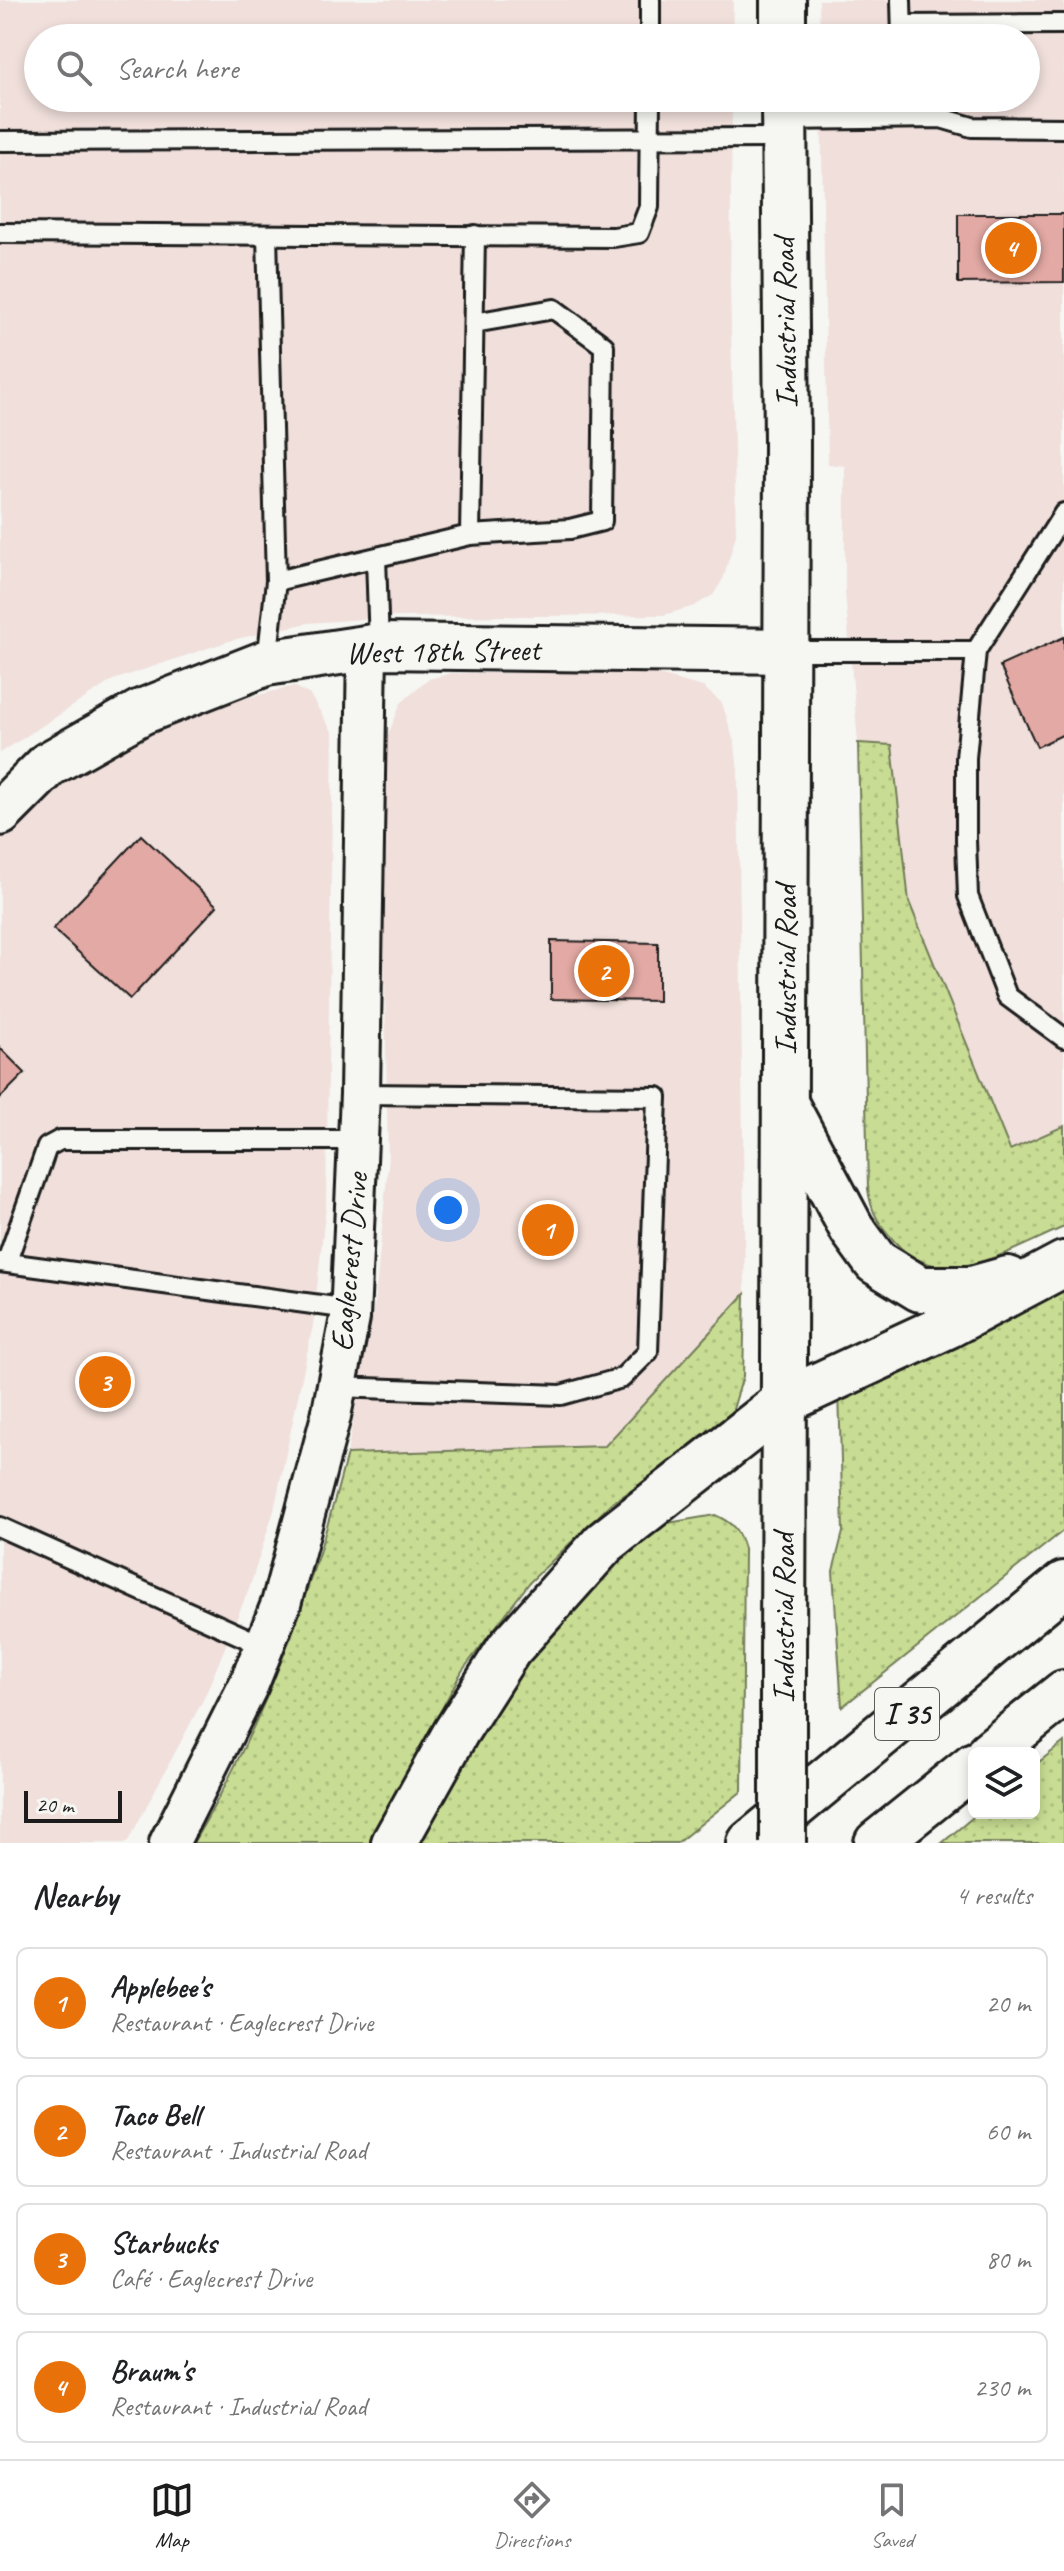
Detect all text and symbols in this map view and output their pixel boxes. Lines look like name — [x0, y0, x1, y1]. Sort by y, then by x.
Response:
search box — [24, 24, 1040, 112]
icon: search — [52, 46, 96, 90]
text: Search here — [116, 49, 238, 87]
pin: 4 — [985, 218, 1037, 278]
street label: Industrial Road — [763, 233, 807, 408]
street label: West 18th Street — [346, 629, 544, 673]
street label: Industrial Road — [765, 881, 806, 1055]
pin: 2 — [578, 941, 630, 1001]
street label: Eaglecrest Drive — [321, 1169, 377, 1353]
your location — [428, 1190, 468, 1230]
pin: 1 — [522, 1200, 574, 1260]
pin: 3 — [79, 1352, 131, 1412]
street label: Industrial Road — [763, 1529, 804, 1703]
road number: I 35 — [875, 1688, 939, 1740]
map controls — [968, 1747, 1040, 1819]
button: layers — [968, 1747, 1040, 1819]
scale bar — [24, 1787, 122, 1823]
text: 20 m — [36, 1791, 73, 1819]
text: Nearby — [32, 1874, 118, 1917]
text: 4 results — [956, 1879, 1032, 1912]
text: Applebee's — [110, 1968, 211, 2006]
text: 1 — [54, 1987, 66, 2020]
text: 20 m — [986, 1987, 1030, 2020]
text: Restaurant · Eaglecrest Drive — [110, 2006, 373, 2039]
text: Taco Bell — [110, 2096, 200, 2134]
text: 2 — [54, 2115, 66, 2148]
text: 60 m — [986, 2115, 1030, 2148]
text: Restaurant · Industrial Road — [110, 2134, 366, 2167]
text: Starbucks — [110, 2224, 217, 2262]
text: 3 — [54, 2243, 66, 2276]
text: 80 m — [986, 2243, 1030, 2276]
text: Café · Eaglecrest Drive — [110, 2262, 312, 2295]
text: Braum's — [110, 2352, 193, 2390]
text: 4 — [54, 2371, 66, 2404]
text: 230 m — [974, 2371, 1030, 2404]
text: Restaurant · Industrial Road — [110, 2390, 366, 2423]
tab: Map — [150, 2478, 194, 2554]
tab: Directions — [494, 2478, 570, 2554]
tab: Saved — [870, 2478, 914, 2554]

